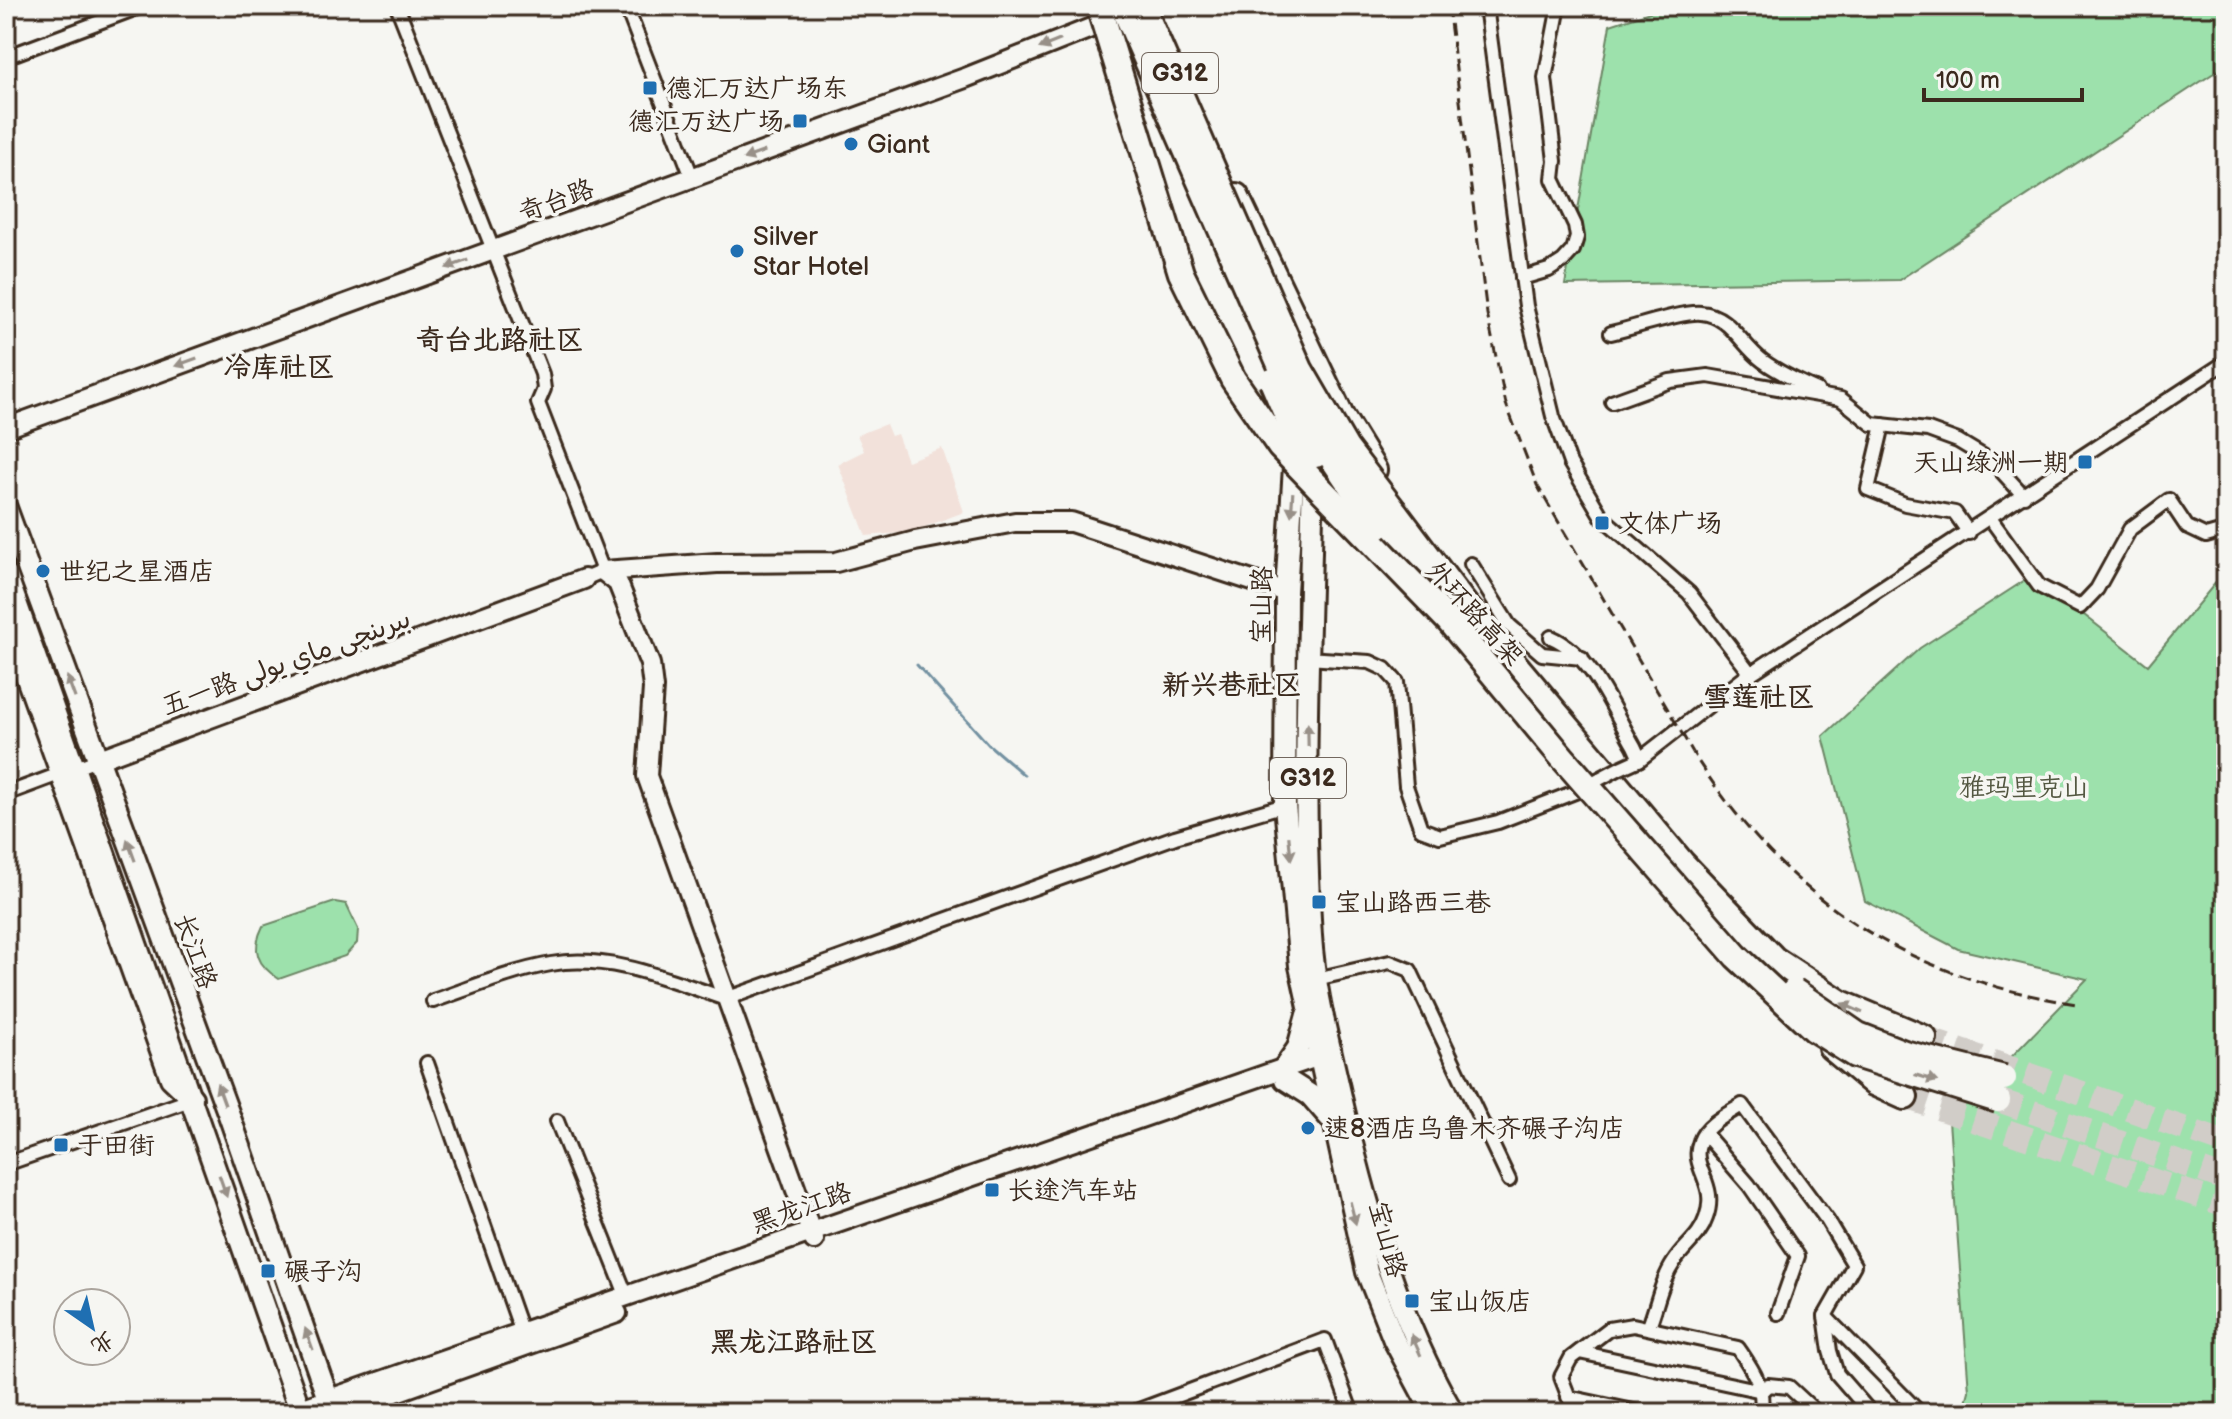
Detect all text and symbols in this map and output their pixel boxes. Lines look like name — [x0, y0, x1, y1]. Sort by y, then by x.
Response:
one-way arrow — [1038, 38, 1062, 51]
scale bar — [1924, 52, 2082, 102]
road number: G312 — [1142, 53, 1218, 93]
text: 100 m — [1936, 66, 2000, 95]
place label: 德汇万达广场东 — [666, 74, 848, 105]
marker: 德汇万达广场东 — [641, 79, 659, 97]
place label: 德汇万达广场 — [628, 107, 784, 138]
marker: 德汇万达广场 — [791, 112, 809, 130]
place label: Giant — [867, 130, 930, 161]
marker: Giant — [842, 135, 860, 153]
one-way arrow — [741, 149, 765, 161]
street label: 奇台路 — [515, 174, 598, 229]
place label: Silver Star Hotel — [753, 222, 869, 283]
marker: Silver Star Hotel — [728, 242, 746, 260]
one-way arrow — [445, 258, 469, 271]
district label: 奇台北路社区 — [416, 324, 584, 357]
district label: 冷库社区 — [223, 351, 335, 384]
one-way arrow — [174, 357, 198, 369]
place label: 天山绿洲一期 — [1913, 448, 2069, 479]
marker: 天山绿洲一期 — [2076, 453, 2094, 471]
one-way arrow — [1285, 492, 1298, 517]
place label: 文体广场 — [1618, 509, 1722, 540]
marker: 文体广场 — [1593, 514, 1611, 532]
street label: 外环路高架 — [1419, 555, 1529, 673]
place label: 世纪之星酒店 — [59, 557, 215, 588]
marker: 世纪之星酒店 — [34, 562, 52, 580]
street label: 宝山路 — [1246, 566, 1279, 644]
street label: 五一路 بىرىنچى ماي يولى — [158, 604, 416, 725]
district label: 新兴巷社区 — [1162, 669, 1302, 702]
one-way arrow — [64, 675, 76, 699]
district label: 雪莲社区 — [1703, 681, 1815, 714]
one-way arrow — [1302, 722, 1314, 747]
road number: G312 — [1270, 758, 1346, 798]
park label: 雅玛里克山 — [1959, 773, 2089, 804]
one-way arrow — [1283, 835, 1296, 860]
one-way arrow — [124, 838, 136, 862]
place label: 宝山路西三巷 — [1335, 888, 1491, 919]
marker: 宝山路西三巷 — [1310, 893, 1328, 911]
street label: 长江路 — [167, 910, 222, 993]
one-way arrow — [1840, 1001, 1864, 1014]
one-way arrow — [1914, 1072, 1938, 1085]
one-way arrow — [214, 1082, 227, 1106]
place label: 速8酒店乌鲁木齐碾子沟店 — [1324, 1114, 1625, 1145]
marker: 速8酒店乌鲁木齐碾子沟店 — [1299, 1119, 1317, 1137]
place label: 于田街 — [77, 1131, 155, 1162]
marker: 于田街 — [52, 1136, 70, 1154]
one-way arrow — [217, 1174, 229, 1198]
place label: 长途汽车站 — [1008, 1176, 1138, 1207]
street label: 黑龙江路 — [747, 1177, 856, 1240]
marker: 长途汽车站 — [983, 1181, 1001, 1199]
street label: 宝山路 — [1361, 1198, 1412, 1281]
one-way arrow — [1347, 1201, 1360, 1226]
place label: 碾子沟 — [284, 1257, 362, 1288]
marker: 碾子沟 — [259, 1262, 277, 1280]
north arrow — [52, 1287, 132, 1367]
place label: 宝山饭店 — [1428, 1287, 1532, 1318]
marker: 宝山饭店 — [1403, 1292, 1421, 1310]
text: 北 — [86, 1325, 119, 1360]
district label: 黑龙江路社区 — [710, 1326, 878, 1359]
one-way arrow — [302, 1327, 314, 1351]
one-way arrow — [1409, 1333, 1423, 1356]

